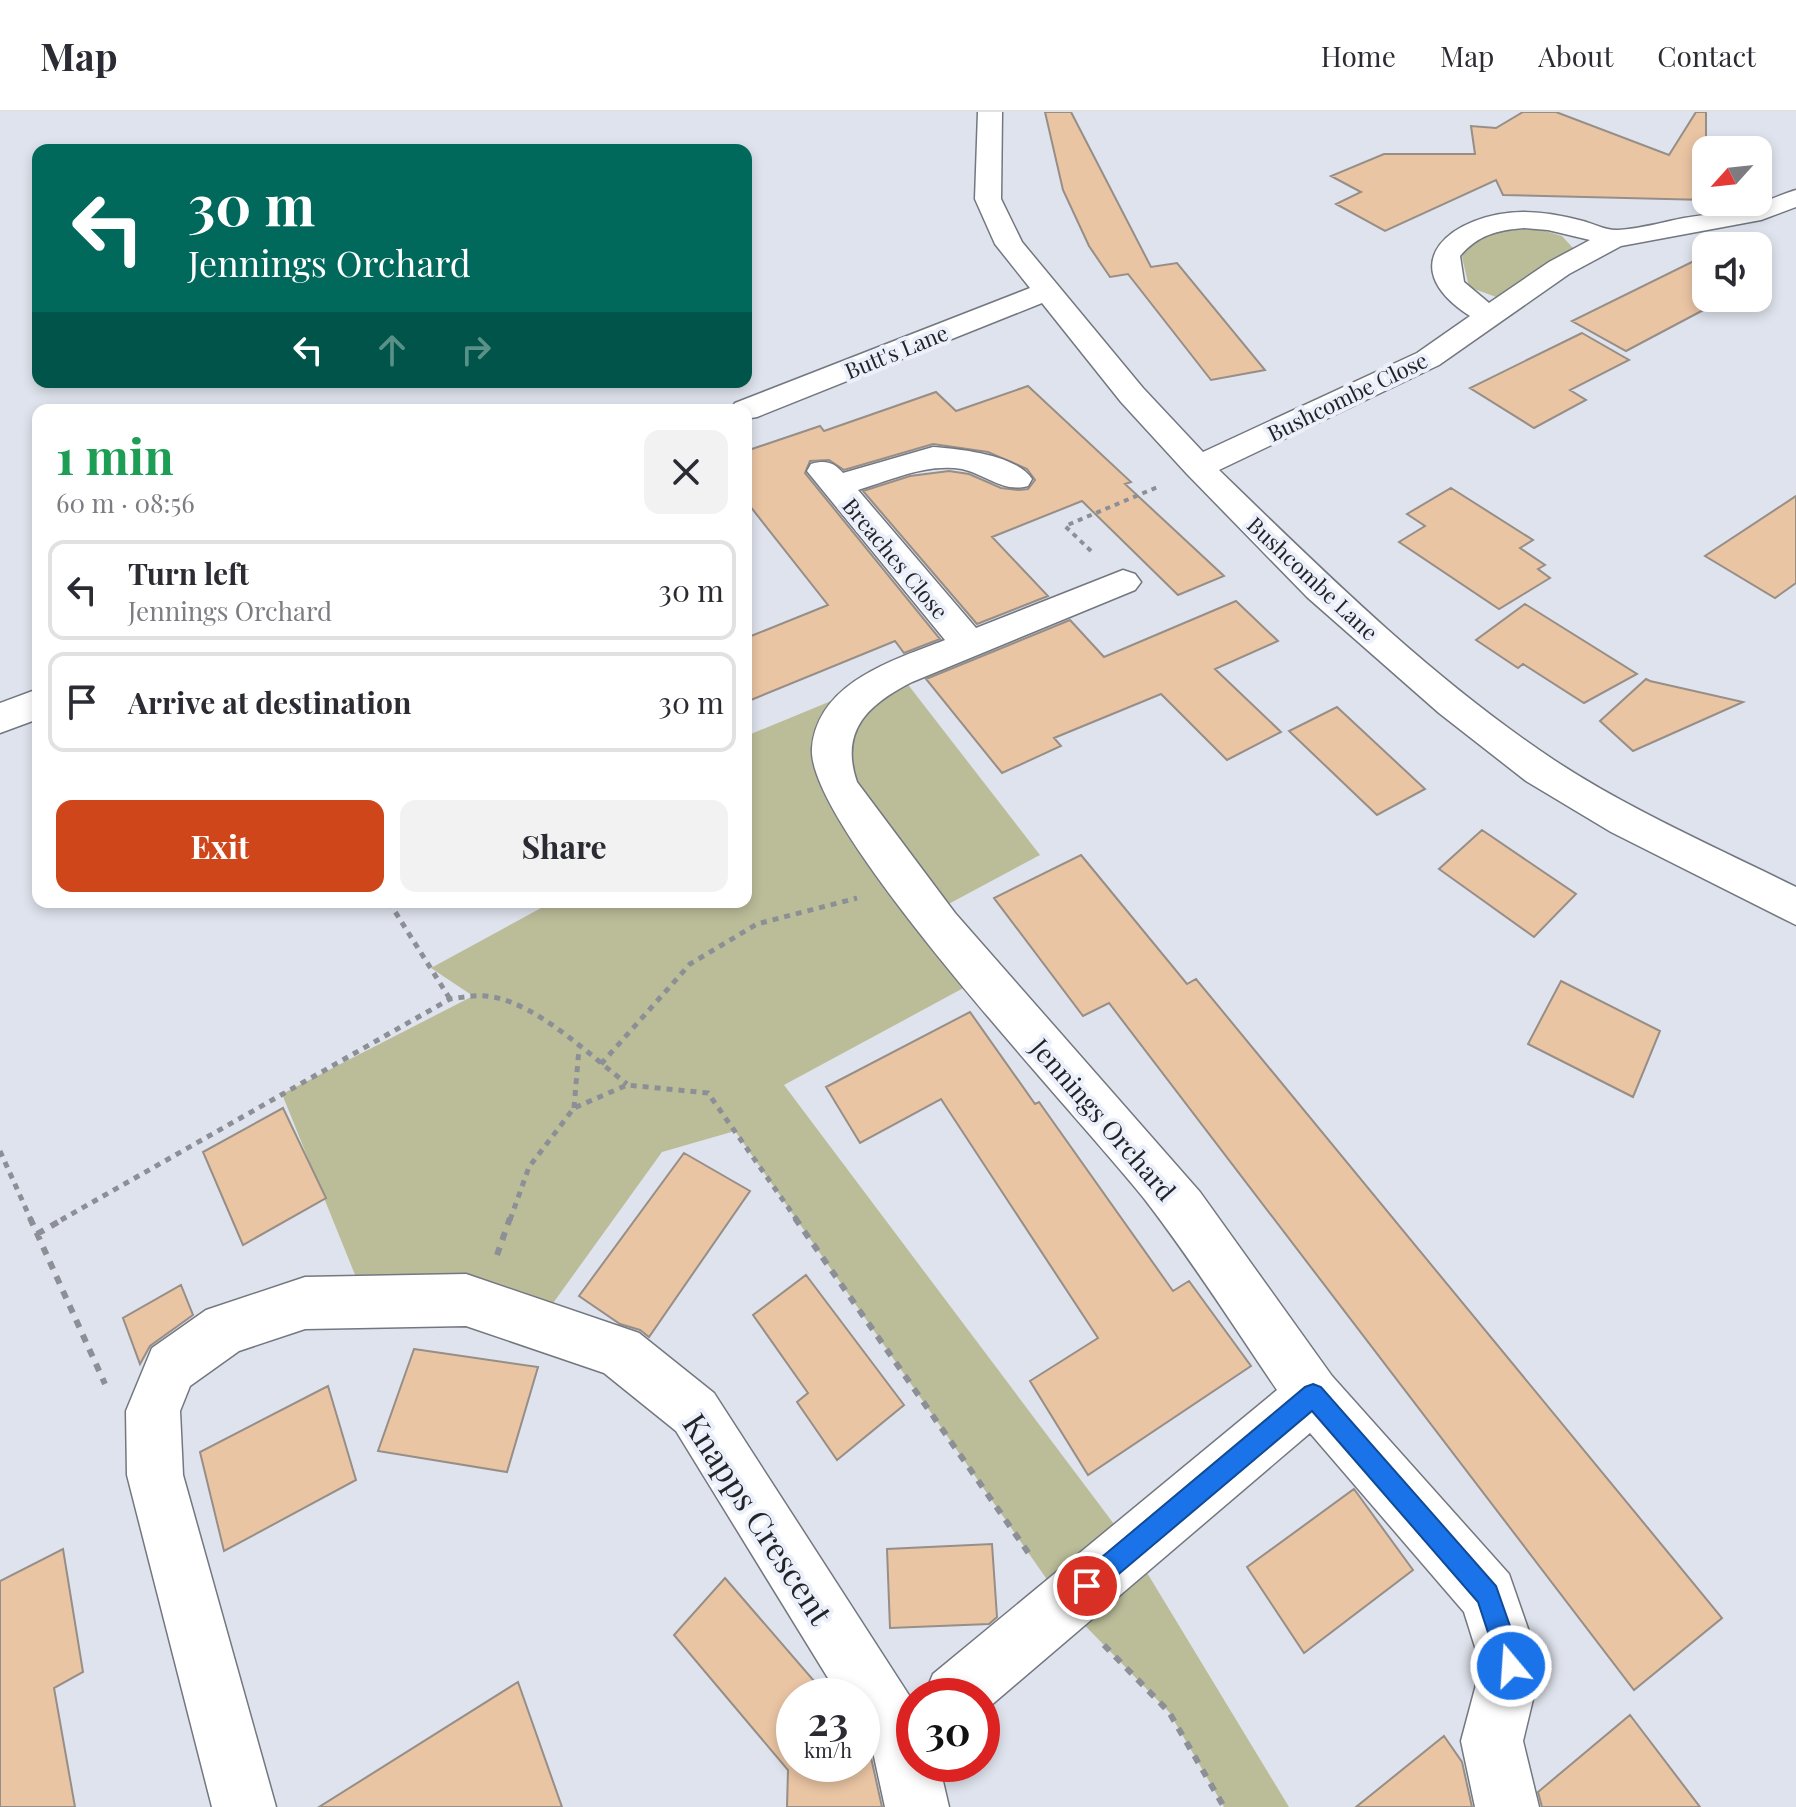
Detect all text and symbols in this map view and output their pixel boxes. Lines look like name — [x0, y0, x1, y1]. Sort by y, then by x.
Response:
text: Map — [40, 30, 117, 81]
text: Home — [1321, 37, 1396, 74]
text: Map — [1440, 37, 1494, 74]
text: About — [1538, 37, 1613, 74]
text: Contact — [1657, 37, 1756, 74]
north arrow — [1692, 136, 1772, 216]
map controls — [1692, 136, 1772, 312]
text: 30 m — [188, 166, 315, 241]
icon: left — [56, 176, 160, 280]
button: sound — [1692, 232, 1772, 312]
text: Jennings Orchard — [188, 238, 471, 286]
street label: Butt's Lane — [840, 317, 952, 385]
icon: left — [286, 328, 330, 372]
icon: ahead — [370, 328, 414, 372]
icon: right — [454, 328, 498, 372]
street label: Bushcombe Close — [1262, 344, 1432, 448]
text: 1 min — [56, 423, 174, 487]
button: close — [644, 430, 728, 514]
text: 60 m · 08:56 — [56, 485, 195, 520]
street label: Breaches Close — [837, 491, 955, 625]
street label: Bushcombe Lane — [1241, 510, 1385, 646]
text: Turn left — [128, 553, 249, 593]
icon: left — [60, 568, 104, 612]
text: 30 m — [658, 570, 724, 610]
text: Jennings Orchard — [128, 593, 332, 628]
icon: arrive — [60, 680, 104, 724]
text: Arrive at destination — [128, 682, 411, 722]
text: 30 m — [658, 682, 724, 722]
button: Exit — [56, 800, 384, 892]
button: Share — [400, 800, 728, 892]
street label: Jennings Orchard — [1023, 1030, 1184, 1208]
street label: Knapps Crescent — [675, 1404, 844, 1632]
pin — [1053, 1552, 1121, 1620]
icon: arrive — [1065, 1564, 1109, 1608]
position arrow — [1469, 1624, 1553, 1708]
speed limit sign: 30 — [896, 1678, 1000, 1782]
text: 23 — [808, 1693, 848, 1746]
text: km/h — [804, 1736, 852, 1763]

